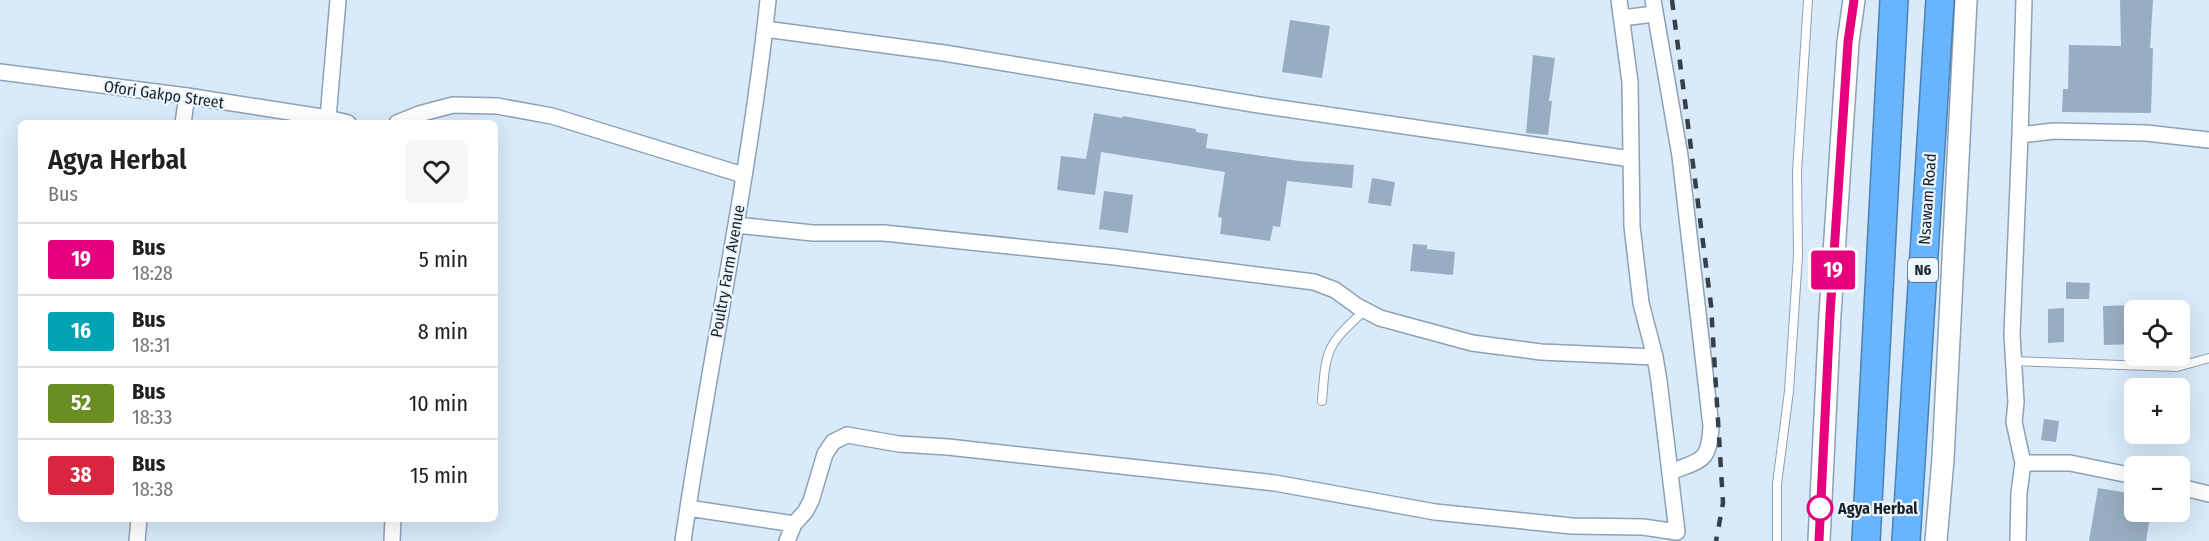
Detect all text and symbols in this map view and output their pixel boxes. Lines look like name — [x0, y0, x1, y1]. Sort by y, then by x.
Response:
street label: Ofori Gakpo Street — [103, 77, 226, 112]
button: heart — [405, 140, 468, 203]
text: Agya Herbal — [48, 143, 187, 176]
street label: Nsawam Road — [1915, 153, 1940, 245]
text: Bus — [48, 182, 78, 206]
street label: Poultry Farm Avenue — [706, 203, 749, 339]
text: Bus — [132, 234, 165, 261]
text: 19 — [71, 246, 91, 272]
text: 5 min — [419, 246, 468, 273]
line badge: 19 — [1806, 250, 1860, 290]
text: 19 — [1823, 257, 1843, 283]
road number: N6 — [1908, 258, 1938, 282]
text: 18:28 — [132, 261, 173, 285]
map controls — [2124, 300, 2190, 522]
button: locate — [2124, 300, 2190, 366]
text: Bus — [132, 306, 165, 333]
text: 16 — [71, 318, 91, 344]
text: 8 min — [418, 318, 468, 345]
text: 18:31 — [132, 333, 171, 357]
text: Bus — [132, 378, 165, 405]
button: + — [2124, 378, 2190, 444]
text: 52 — [71, 390, 91, 416]
text: 10 min — [409, 390, 468, 417]
text: 18:33 — [132, 405, 172, 429]
text: Bus — [132, 450, 165, 477]
button: − — [2124, 456, 2190, 522]
text: 38 — [70, 462, 92, 488]
text: 15 min — [410, 462, 468, 489]
text: 18:38 — [132, 477, 173, 501]
marker: Agya Herbal — [1807, 495, 1833, 521]
place label: Agya Herbal — [1837, 499, 1918, 518]

